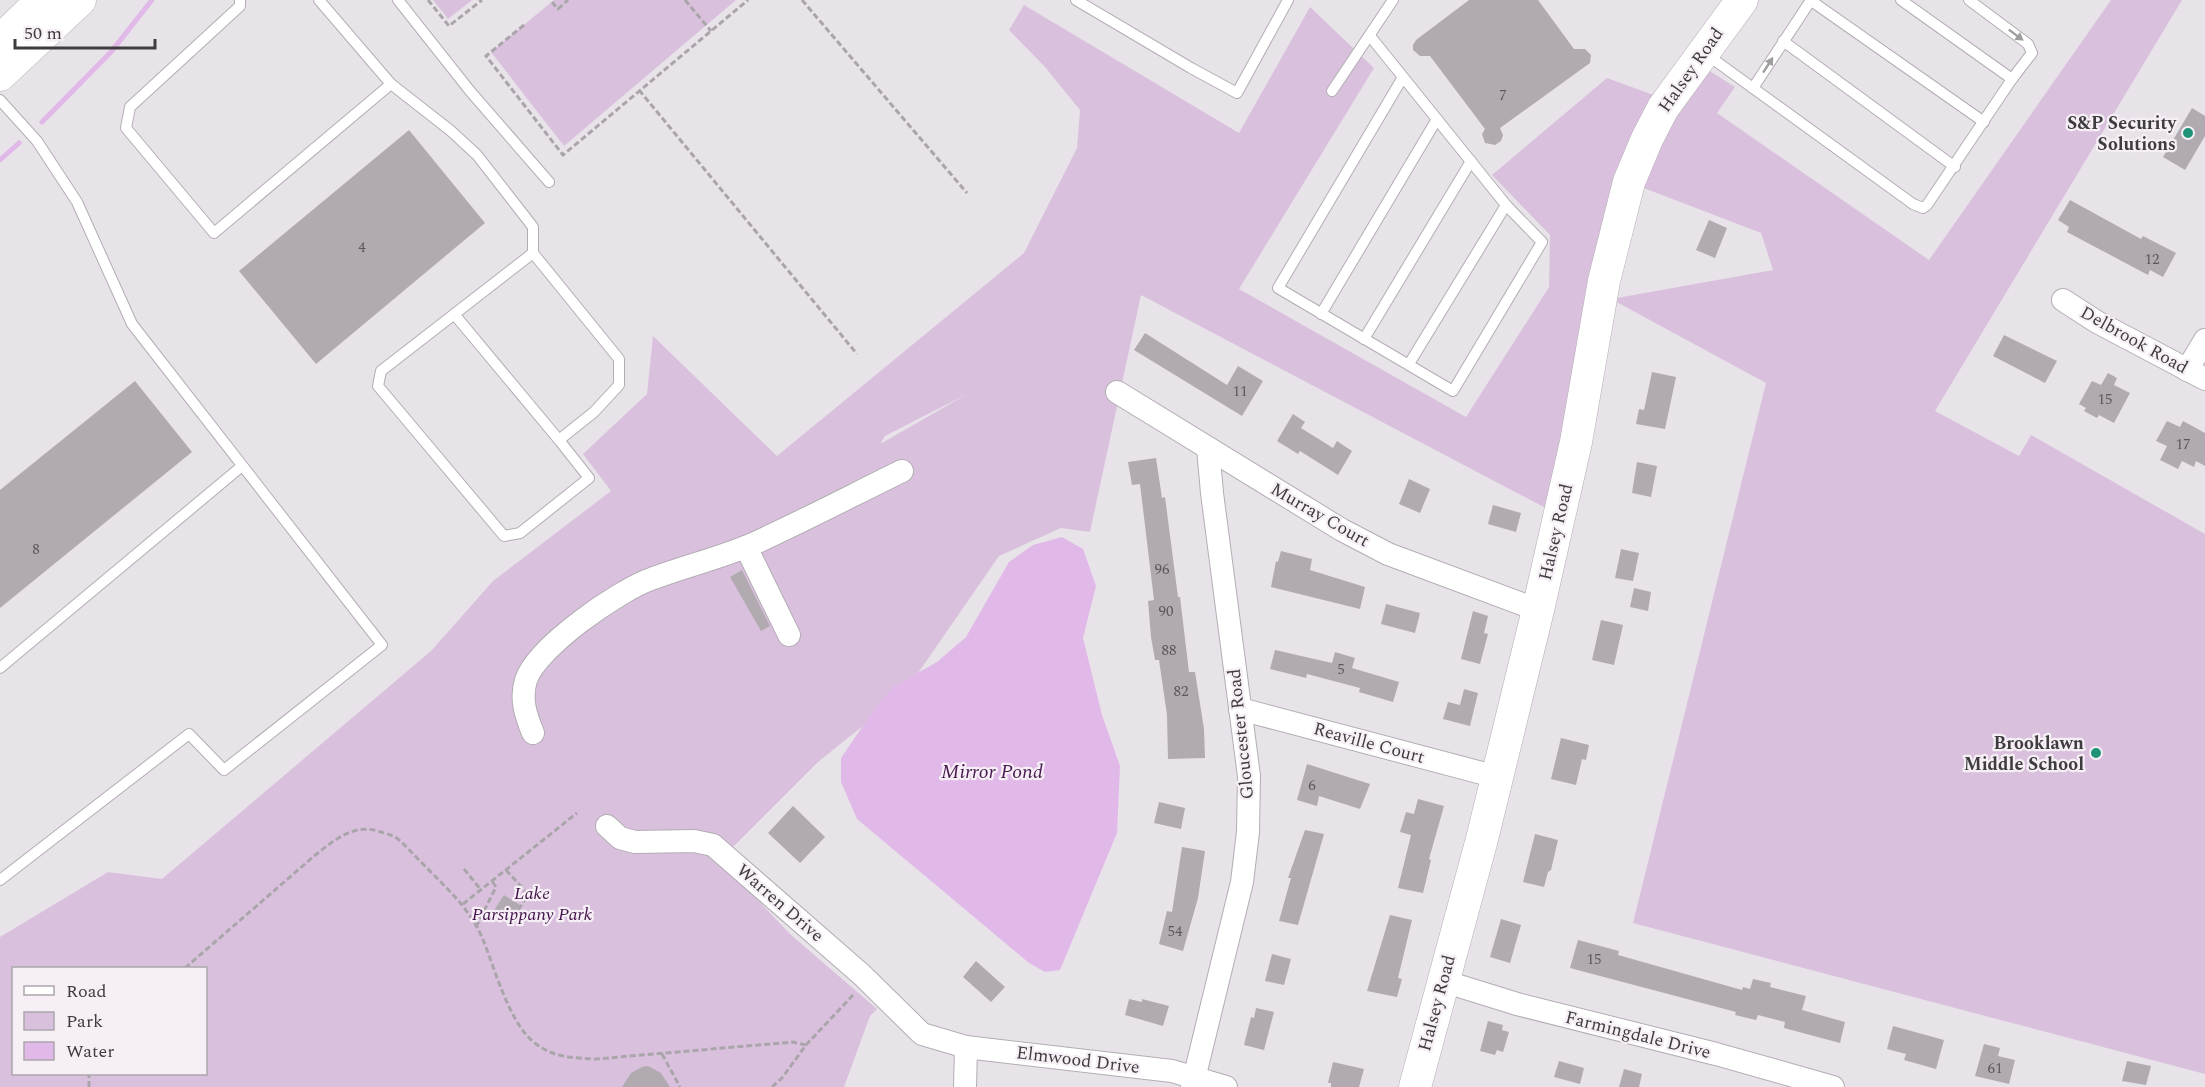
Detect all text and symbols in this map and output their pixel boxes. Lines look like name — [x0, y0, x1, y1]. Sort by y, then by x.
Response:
scale bar — [15, 12, 154, 50]
text: 50 m — [24, 20, 62, 47]
street label: Halsey Road — [1652, 22, 1730, 118]
one-way arrow — [2007, 29, 2023, 41]
one-way arrow — [1763, 56, 1774, 73]
house number: 7 — [1499, 84, 1507, 107]
place label: S&P Security Solutions — [2067, 110, 2177, 158]
marker: S&P Security Solutions — [2181, 126, 2195, 140]
house number: 4 — [358, 236, 366, 259]
house number: 12 — [2144, 248, 2160, 271]
street label: Delbrook Road — [2075, 299, 2193, 381]
house number: 11 — [1232, 380, 1248, 403]
house number: 15 — [2097, 388, 2113, 411]
house number: 17 — [2175, 433, 2191, 456]
street label: Murray Court — [1266, 476, 1374, 554]
street label: Halsey Road — [1532, 481, 1580, 583]
house number: 8 — [32, 538, 40, 561]
house number: 96 — [1154, 558, 1170, 581]
house number: 90 — [1158, 600, 1174, 623]
house number: 88 — [1161, 639, 1177, 662]
house number: 5 — [1337, 658, 1345, 681]
street label: Gloucester Road — [1221, 667, 1261, 801]
house number: 82 — [1173, 680, 1189, 703]
street label: Reaville Court — [1310, 715, 1428, 771]
place label: Brooklawn Middle School — [1964, 730, 2084, 778]
marker: Brooklawn Middle School — [2089, 746, 2103, 760]
water label: Mirror Pond — [941, 757, 1043, 787]
house number: 6 — [1308, 774, 1316, 797]
street label: Warren Drive — [730, 857, 830, 949]
park label: Lake Parsippany Park — [472, 880, 593, 928]
house number: 54 — [1167, 920, 1183, 943]
house number: 15 — [1586, 948, 1602, 971]
street label: Halsey Road — [1411, 952, 1463, 1054]
legend — [12, 967, 207, 1075]
text: Road — [66, 978, 107, 1005]
street label: Farmingdale Drive — [1562, 1004, 1714, 1066]
text: Park — [66, 1008, 103, 1035]
text: Water — [66, 1038, 114, 1065]
street label: Elmwood Drive — [1015, 1039, 1141, 1081]
house number: 61 — [1987, 1057, 2003, 1080]

